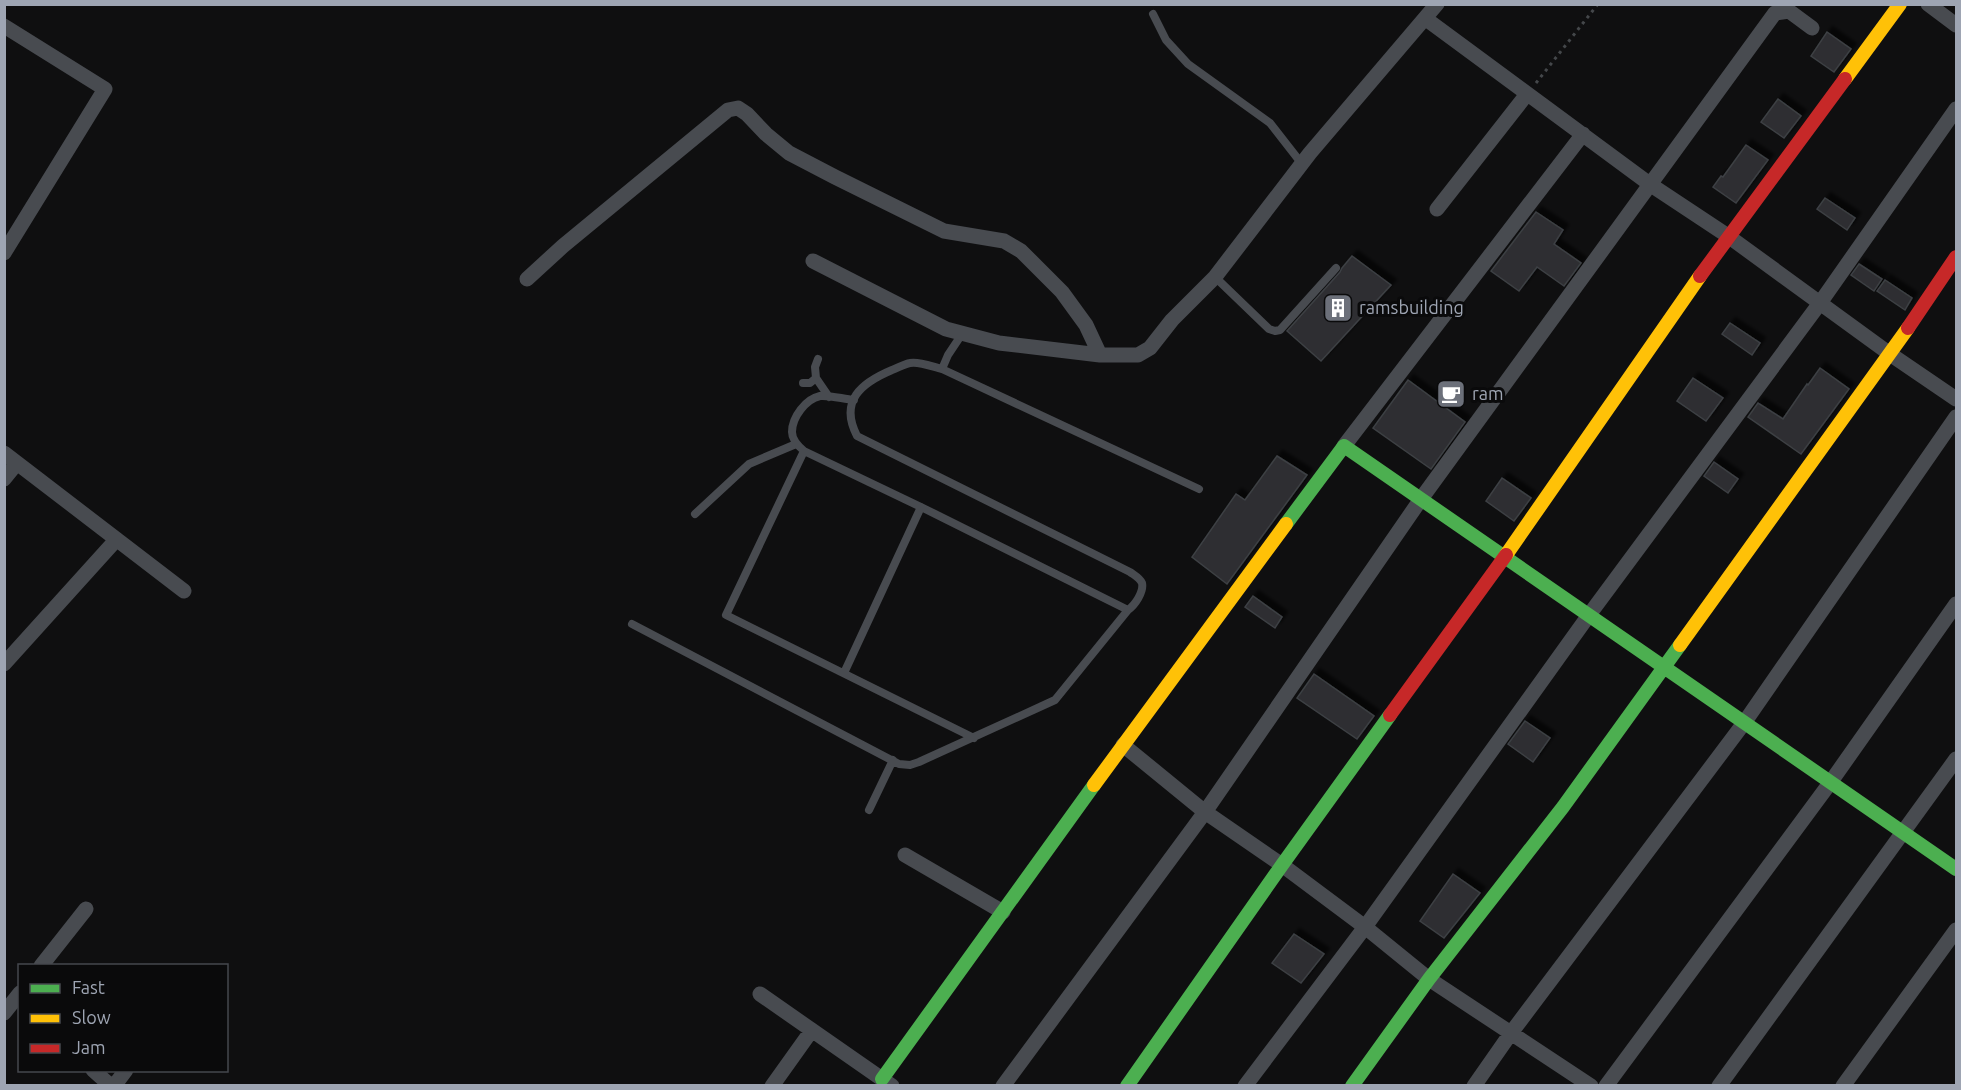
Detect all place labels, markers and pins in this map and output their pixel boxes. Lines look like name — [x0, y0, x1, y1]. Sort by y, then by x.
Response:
building icon: ramsbuilding — [1322, 292, 1354, 324]
place label: ramsbuilding — [1359, 297, 1464, 317]
cafe icon: ram — [1435, 378, 1467, 410]
place label: ram — [1472, 383, 1504, 403]

